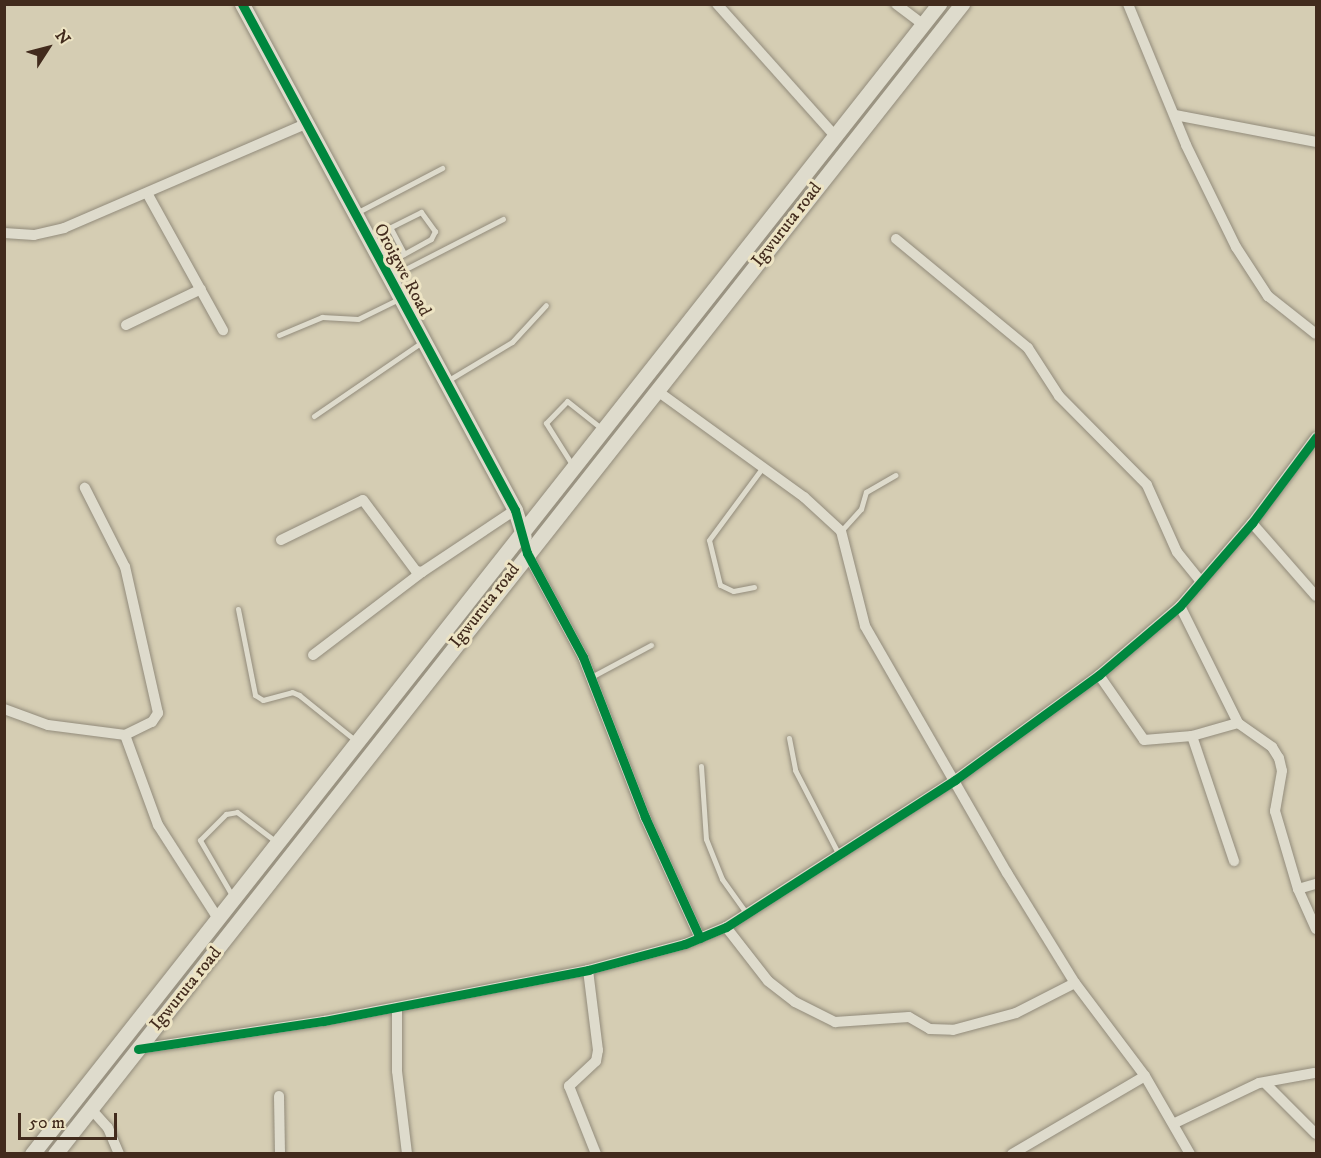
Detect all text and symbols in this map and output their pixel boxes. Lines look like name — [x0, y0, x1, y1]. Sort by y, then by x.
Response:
north arrow — [18, 18, 78, 78]
text: N — [51, 26, 75, 49]
street label: Igwuruta road — [747, 178, 827, 272]
street label: Oroigwe Road — [369, 220, 435, 320]
street label: Igwuruta road — [445, 559, 525, 653]
street label: Igwuruta road — [146, 943, 226, 1035]
scale bar — [21, 1101, 120, 1139]
text: 50 m — [29, 1112, 65, 1134]

